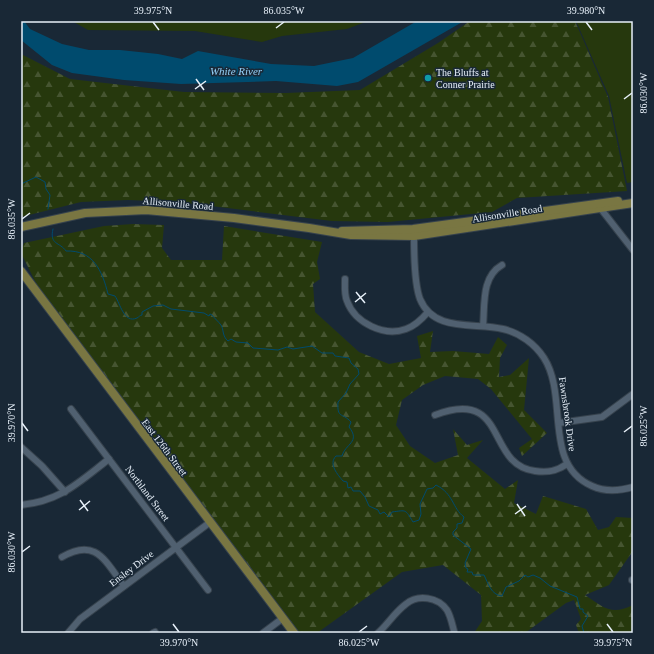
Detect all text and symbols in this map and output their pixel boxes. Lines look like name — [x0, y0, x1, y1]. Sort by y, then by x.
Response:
text: 39.975°N — [134, 5, 172, 16]
text: 86.035°W — [264, 5, 305, 16]
text: 39.980°N — [567, 5, 605, 16]
water label: White River — [210, 65, 263, 77]
place label: The Bluffs at Conner Prairie — [436, 67, 495, 90]
text: 86.030°W — [638, 72, 649, 113]
marker: The Bluffs at Conner Prairie — [423, 73, 433, 83]
street label: Allisonville Road — [142, 195, 214, 212]
text: 86.035°W — [6, 198, 17, 239]
street label: Allisonville Road — [471, 203, 543, 224]
street label: Fawnsbrook Drive — [557, 376, 578, 452]
text: 39.970°N — [6, 404, 17, 442]
text: 86.025°W — [638, 405, 649, 446]
street label: East 126th Street — [140, 417, 190, 478]
street label: Northland Street — [123, 463, 172, 523]
text: 86.030°W — [6, 531, 17, 572]
street label: Ensley Drive — [107, 548, 156, 589]
text: 39.970°N — [160, 637, 198, 648]
text: 86.025°W — [339, 637, 380, 648]
text: 39.975°N — [594, 637, 632, 648]

